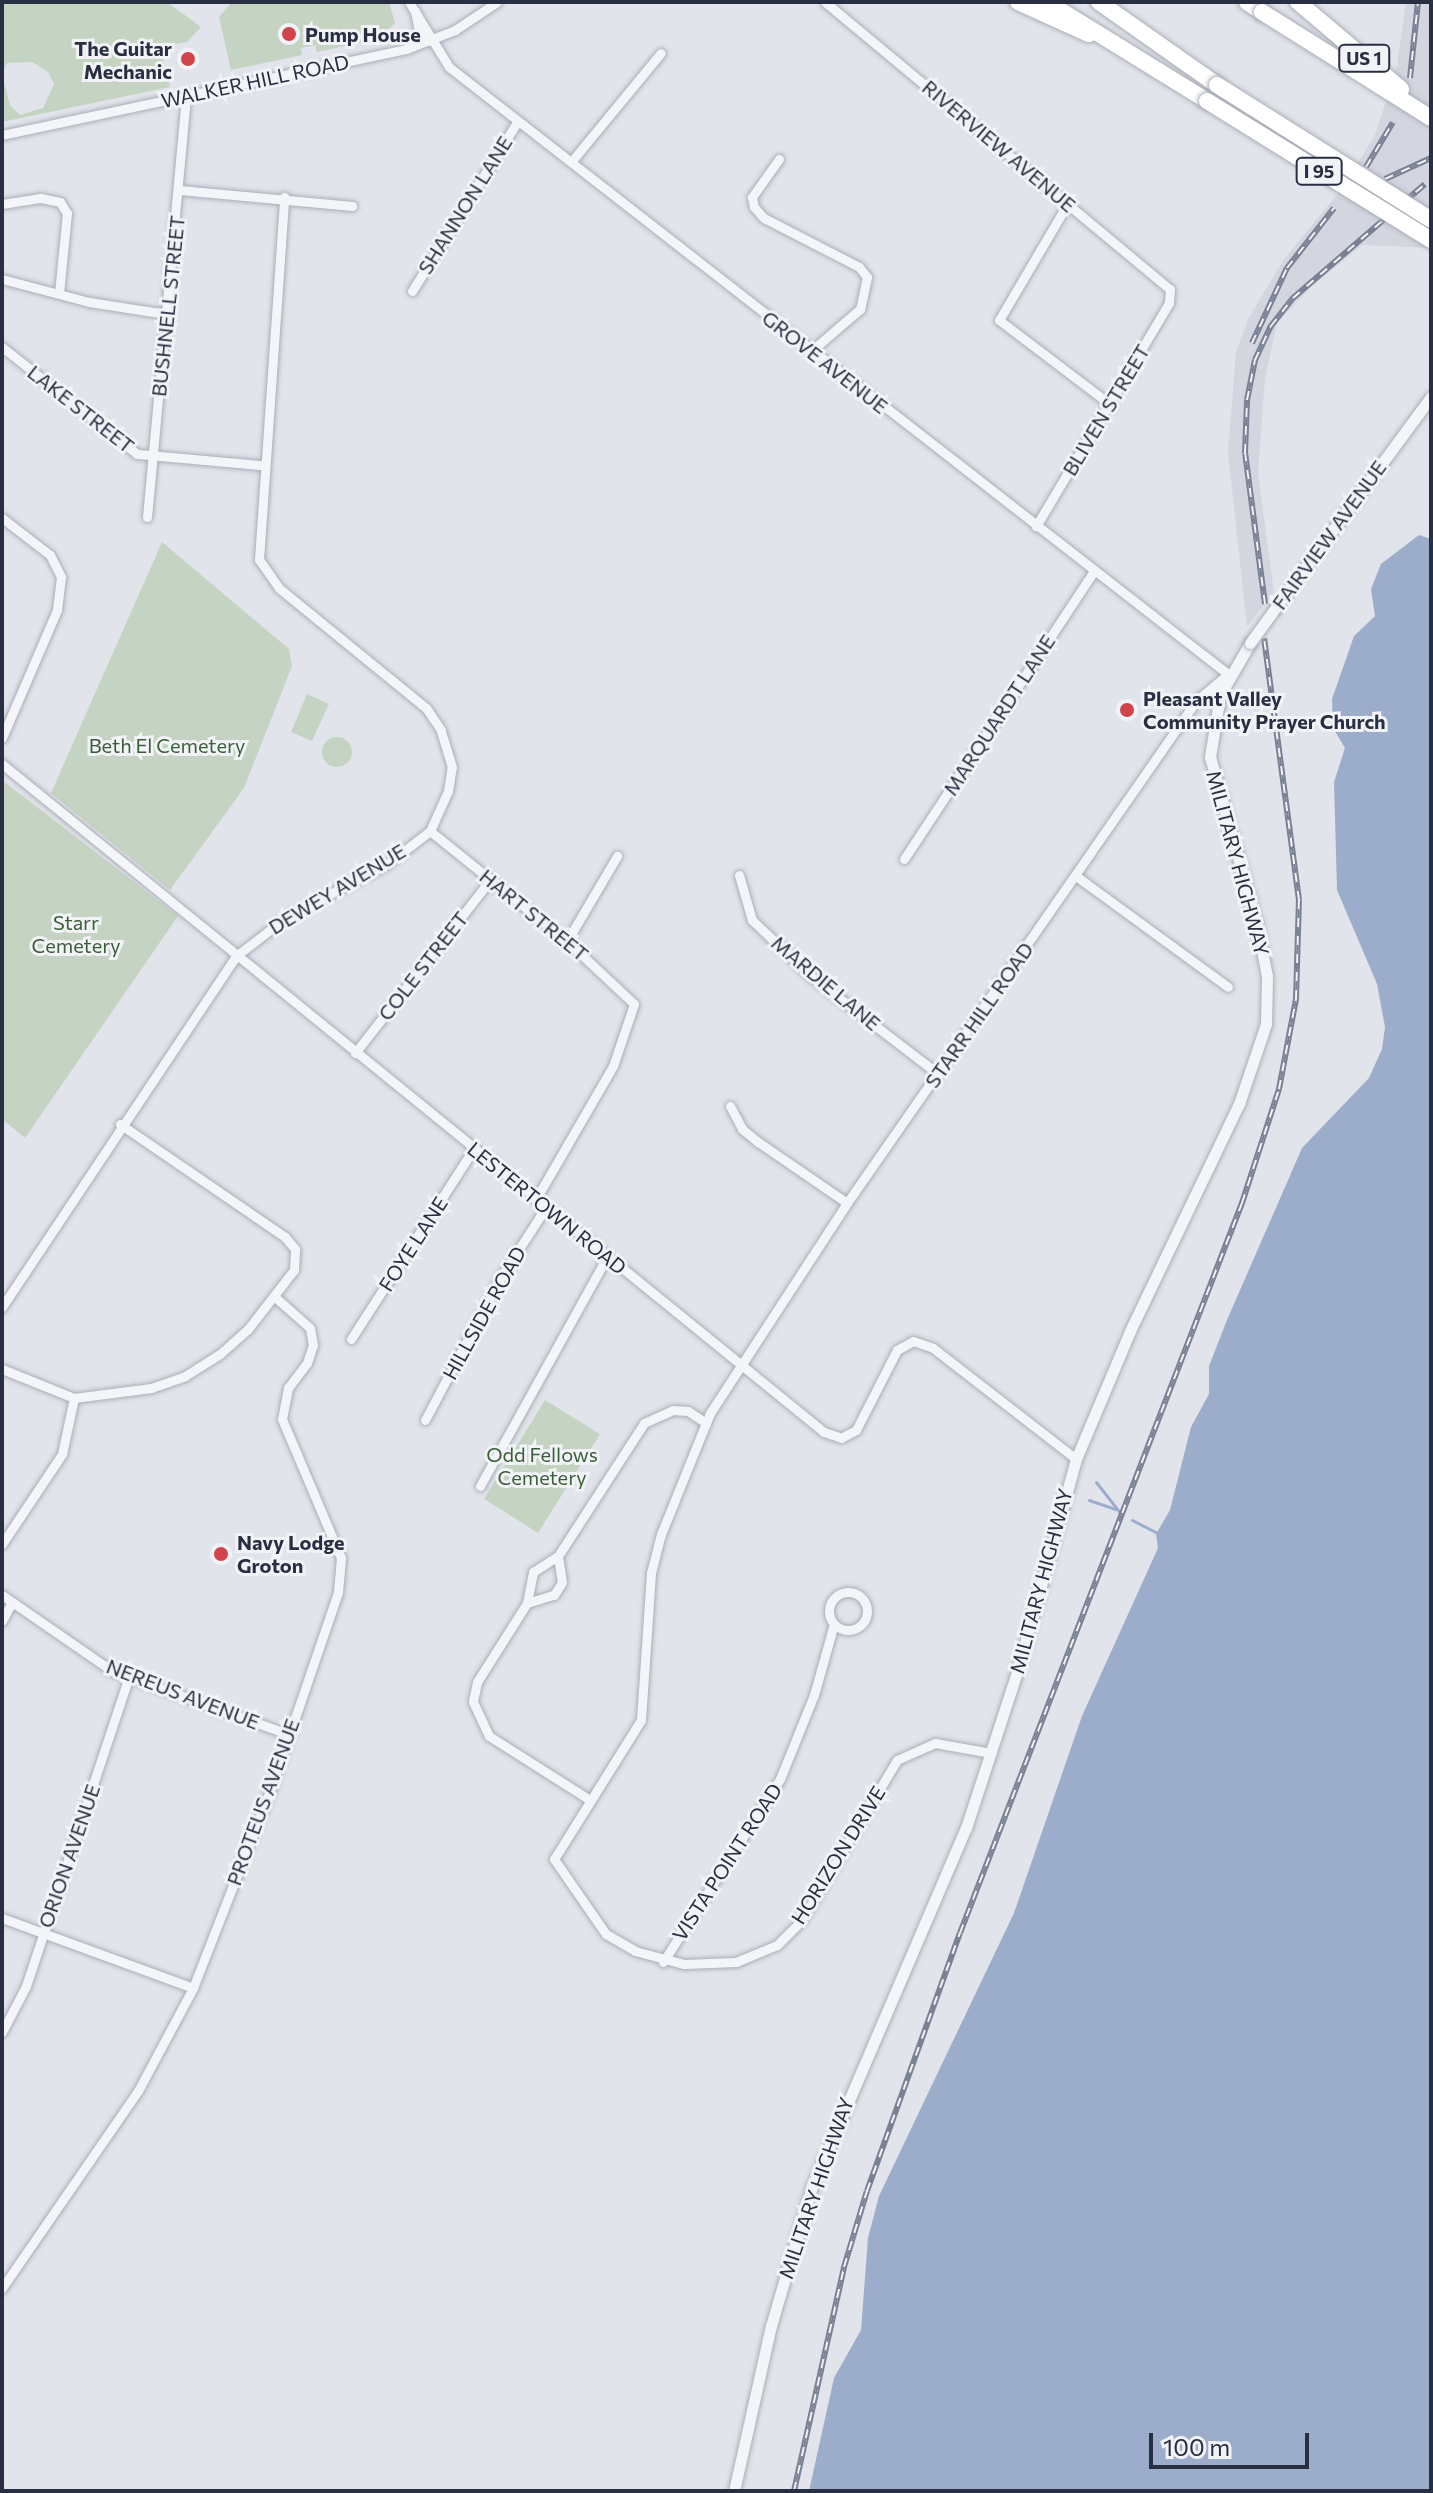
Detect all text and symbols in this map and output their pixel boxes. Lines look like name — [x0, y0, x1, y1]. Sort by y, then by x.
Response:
place label: Pump House — [305, 22, 421, 46]
marker: Pump House — [280, 25, 298, 43]
place label: The Guitar Mechanic — [74, 36, 172, 83]
road number: US 1 — [1338, 44, 1390, 72]
street label: WALKER HILL ROAD — [159, 49, 351, 113]
marker: The Guitar Mechanic — [179, 50, 197, 68]
street label: RIVERVIEW AVENUE — [918, 75, 1080, 217]
street label: SHANNON LANE — [413, 132, 517, 278]
road number: I 95 — [1295, 157, 1343, 185]
street label: BUSHNELL STREET — [147, 214, 189, 398]
street label: GROVE AVENUE — [757, 306, 893, 418]
street label: BLIVEN STREET — [1057, 340, 1155, 480]
street label: LAKE STREET — [23, 360, 139, 458]
street label: FAIRVIEW AVENUE — [1267, 456, 1391, 614]
street label: MARQUARDT LANE — [938, 630, 1060, 800]
place label: Pleasant Valley Community Prayer Church — [1143, 686, 1386, 733]
marker: Pleasant Valley Community Prayer Church — [1118, 701, 1136, 719]
park label: Beth El Cemetery — [89, 733, 245, 757]
street label: MILITARY HIGHWAY — [1202, 768, 1274, 958]
street label: DEWEY AVENUE — [264, 839, 410, 939]
street label: HART STREET — [475, 864, 593, 966]
street label: COLE STREET — [373, 907, 473, 1025]
park label: Starr Cemetery — [31, 910, 121, 957]
street label: MARDIE LANE — [767, 931, 885, 1035]
street label: STARR HILL ROAD — [920, 938, 1038, 1092]
street label: LESTERTOWN ROAD — [463, 1137, 631, 1279]
street label: FOYE LANE — [374, 1192, 452, 1296]
street label: HILLSIDE ROAD — [437, 1242, 531, 1384]
park label: Odd Fellows Cemetery — [486, 1443, 598, 1490]
street label: MILITARY HIGHWAY — [1005, 1486, 1077, 1676]
place label: Navy Lodge Groton — [237, 1530, 345, 1577]
marker: Navy Lodge Groton — [212, 1545, 230, 1563]
street label: NEREUS AVENUE — [103, 1654, 263, 1734]
street label: PROTEUS AVENUE — [222, 1715, 304, 1889]
street label: VISTA POINT ROAD — [667, 1779, 787, 1945]
street label: ORION AVENUE — [33, 1781, 105, 1931]
street label: HORIZON DRIVE — [786, 1782, 890, 1928]
street label: MILITARY HIGHWAY — [774, 2094, 858, 2282]
scale bar — [1153, 2417, 1313, 2467]
text: 100 m — [1163, 2432, 1230, 2461]

